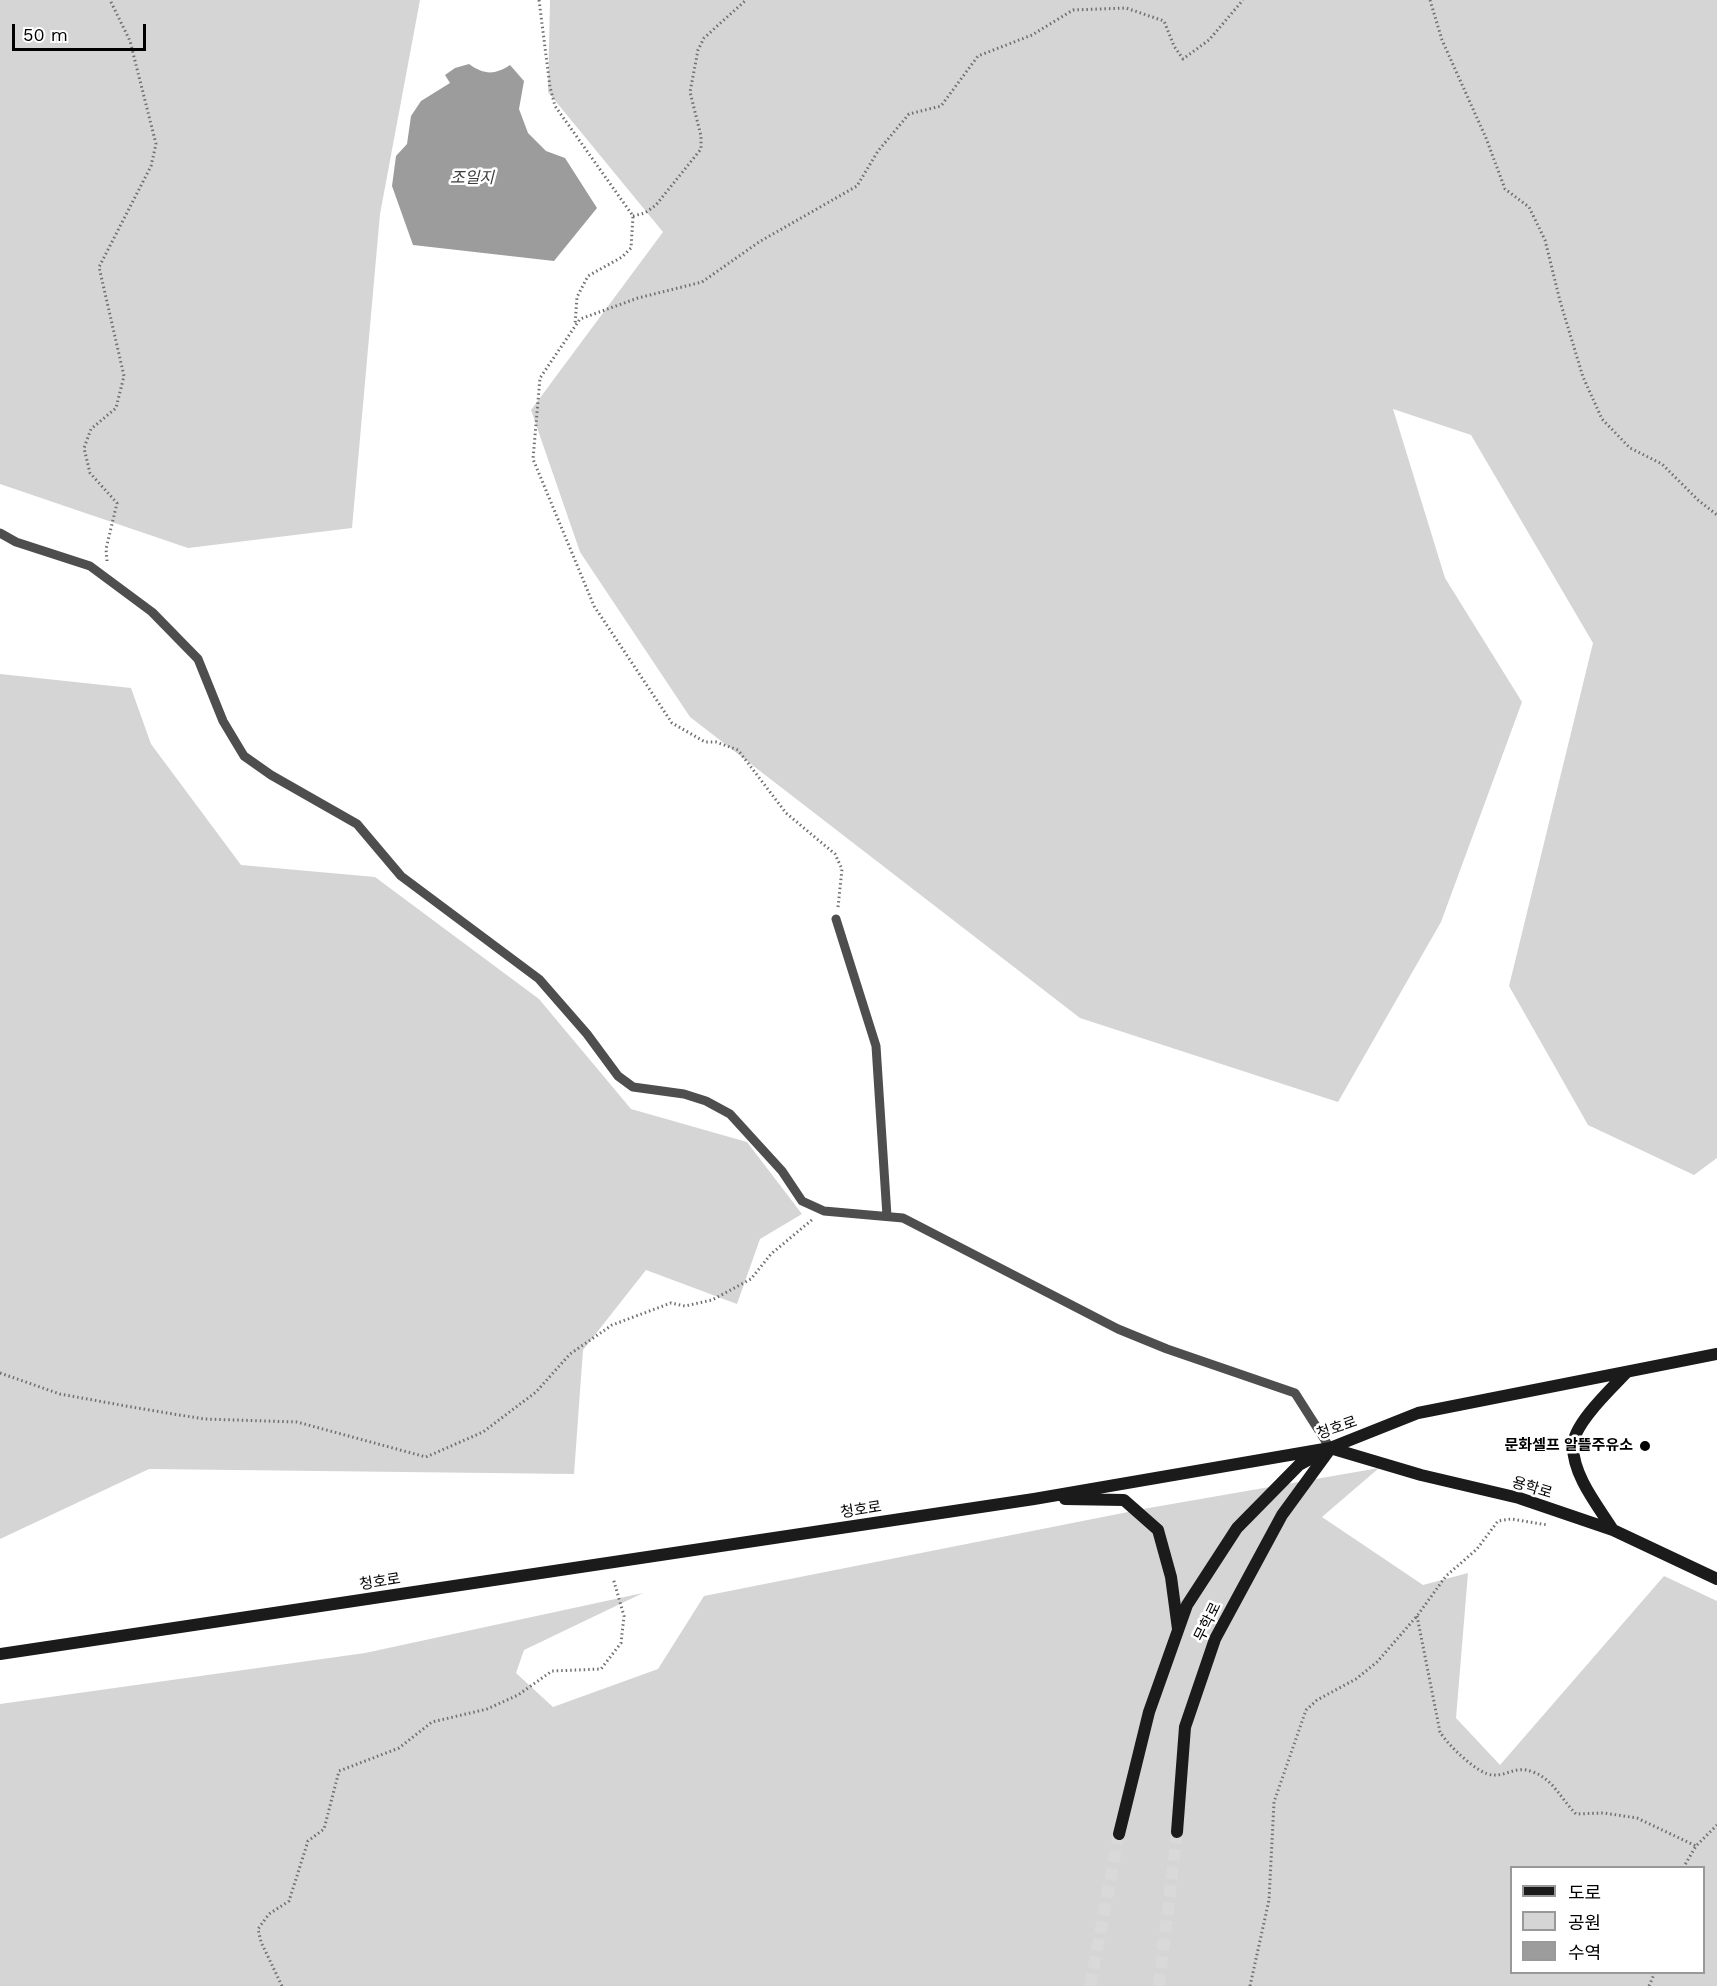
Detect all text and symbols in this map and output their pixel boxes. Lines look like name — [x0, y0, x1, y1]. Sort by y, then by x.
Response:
scale bar — [15, 12, 148, 50]
text: 50 m — [23, 24, 68, 45]
water label: 조일지 — [450, 168, 494, 188]
street label: 청호로 — [1314, 1413, 1360, 1443]
place label: 문화셀프 알뜰주유소 — [1505, 1437, 1633, 1455]
marker: 문화셀프 알뜰주유소 — [1638, 1439, 1652, 1453]
street label: 용학로 — [1510, 1473, 1554, 1503]
street label: 청호로 — [839, 1498, 883, 1522]
street label: 청호로 — [358, 1570, 402, 1594]
street label: 무학로 — [1191, 1599, 1225, 1645]
legend — [1510, 1866, 1705, 1974]
text: 도로 — [1568, 1882, 1601, 1903]
text: 공원 — [1568, 1912, 1601, 1933]
text: 수역 — [1568, 1942, 1601, 1963]

